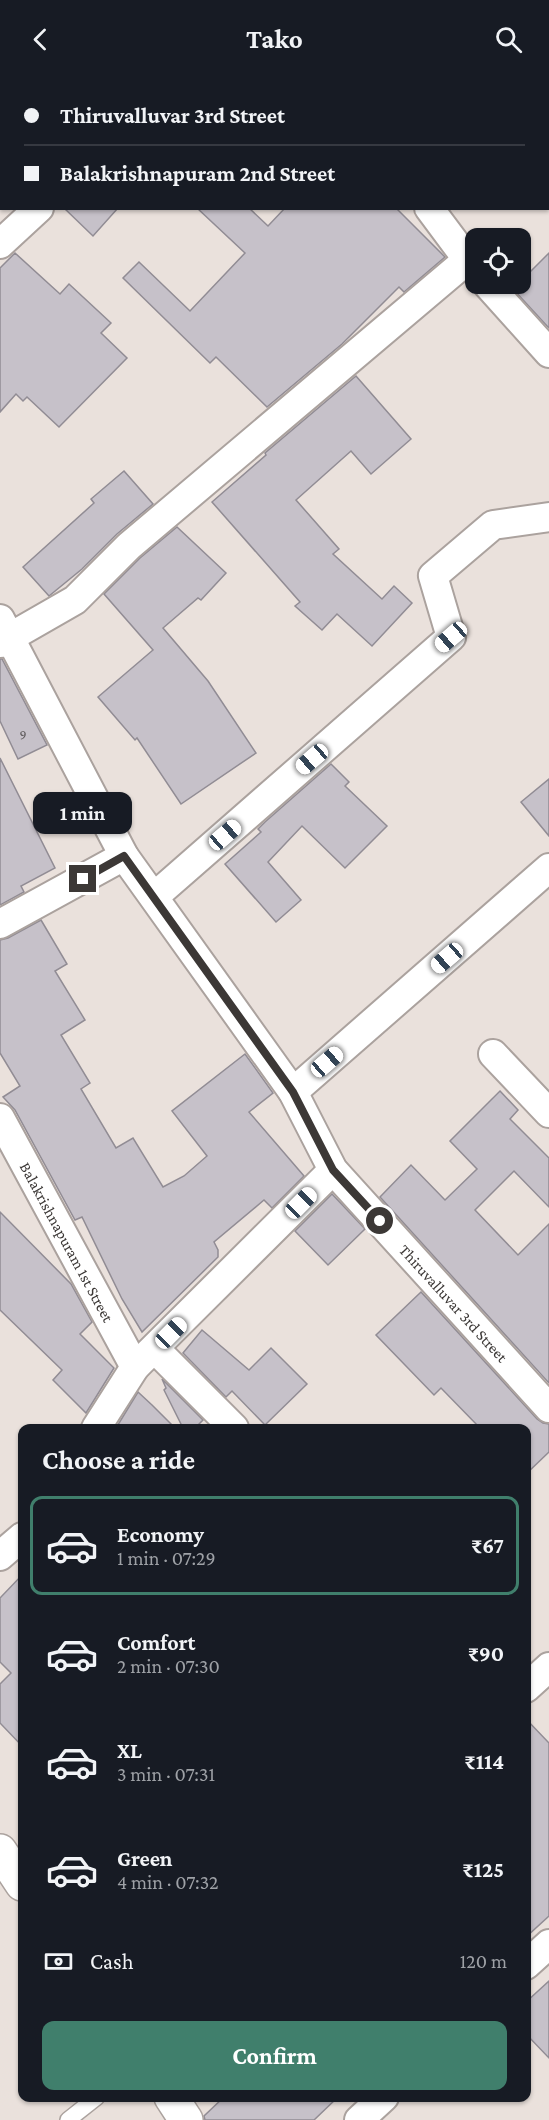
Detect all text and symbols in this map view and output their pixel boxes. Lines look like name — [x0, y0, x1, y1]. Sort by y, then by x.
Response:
icon: back — [24, 23, 57, 56]
icon: search — [492, 23, 525, 56]
text: Tako — [246, 24, 303, 54]
text: Thiruvalluvar 3rd Street — [60, 103, 285, 128]
text: Balakrishnapuram 2nd Street — [60, 161, 335, 186]
map controls — [465, 228, 531, 294]
button: locate — [465, 228, 531, 294]
car — [432, 618, 470, 656]
house number: 9 — [19, 726, 27, 742]
car — [293, 740, 331, 778]
callout: 1 min — [34, 792, 132, 834]
text: 1 min — [60, 802, 105, 824]
car — [206, 816, 244, 854]
route end — [69, 865, 96, 892]
car — [428, 939, 466, 977]
car — [308, 1043, 346, 1081]
street label: Balakrishnapuram 1st Street — [17, 1159, 118, 1325]
car — [282, 1184, 320, 1222]
route start — [366, 1207, 393, 1234]
street label: Thiruvalluvar 3rd Street — [396, 1241, 512, 1366]
car — [152, 1314, 190, 1352]
text: Choose a ride — [42, 1445, 195, 1475]
icon: car — [45, 1519, 99, 1573]
text: Economy — [117, 1522, 204, 1547]
text: ₹67 — [471, 1533, 504, 1558]
text: 1 min · 07:29 — [117, 1547, 216, 1569]
icon: car — [45, 1627, 99, 1681]
text: Comfort — [117, 1630, 195, 1655]
text: ₹90 — [468, 1641, 504, 1666]
text: 2 min · 07:30 — [117, 1655, 220, 1677]
icon: car — [45, 1735, 99, 1789]
text: XL — [117, 1738, 142, 1763]
text: ₹114 — [464, 1749, 504, 1774]
text: 3 min · 07:31 — [117, 1763, 215, 1785]
icon: car — [45, 1843, 99, 1897]
text: Green — [117, 1846, 173, 1871]
text: ₹125 — [462, 1857, 504, 1882]
text: 4 min · 07:32 — [117, 1871, 219, 1893]
icon: cash — [42, 1945, 75, 1978]
text: Cash — [90, 1949, 134, 1974]
text: 120 m — [460, 1950, 507, 1972]
button: Confirm — [42, 2021, 507, 2090]

